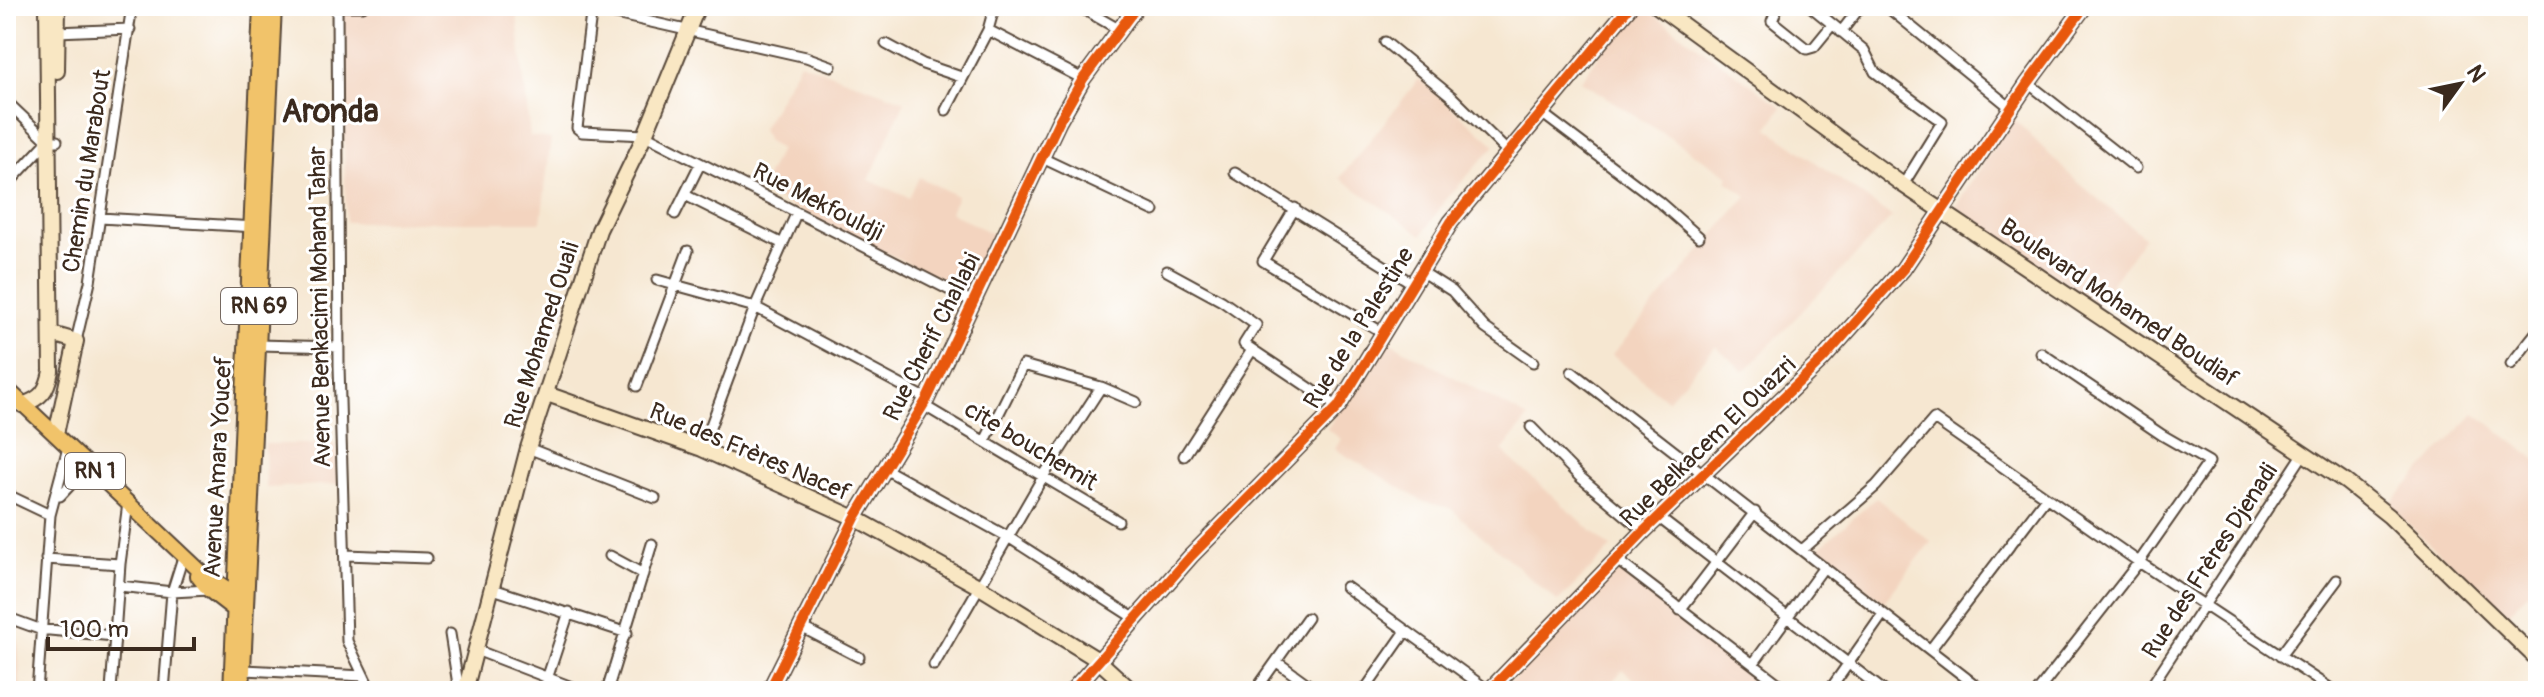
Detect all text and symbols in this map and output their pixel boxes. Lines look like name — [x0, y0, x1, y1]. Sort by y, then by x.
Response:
north arrow — [2420, 44, 2500, 124]
text: N — [2460, 60, 2492, 88]
street label: Chemin du Marabout — [57, 67, 117, 275]
district label: Aronda — [281, 92, 379, 132]
street label: Avenue Benkacimi Mohand Tahar — [303, 145, 337, 468]
street label: Rue Mekfouldji — [748, 157, 888, 247]
street label: Boulevard Mohamed Boudiaf — [1994, 212, 2244, 394]
street label: Rue Mohamed Ouali — [498, 238, 586, 432]
street label: Rue de la Palestine — [1298, 242, 1420, 414]
street label: Rue Cherif Challabi — [877, 248, 987, 426]
road number: RN 69 — [221, 288, 297, 324]
street label: Rue Belkacem El Ouazri — [1614, 351, 1802, 533]
street label: Avenue Amara Youcef — [198, 355, 238, 579]
street label: cite bouchemit — [959, 395, 1103, 497]
street label: Rue des Frères Nacef — [645, 397, 855, 508]
road number: RN 1 — [65, 453, 125, 489]
street label: Rue des Frères Djenadi — [2136, 458, 2284, 664]
scale bar — [48, 601, 194, 651]
text: 100 m — [60, 615, 129, 644]

